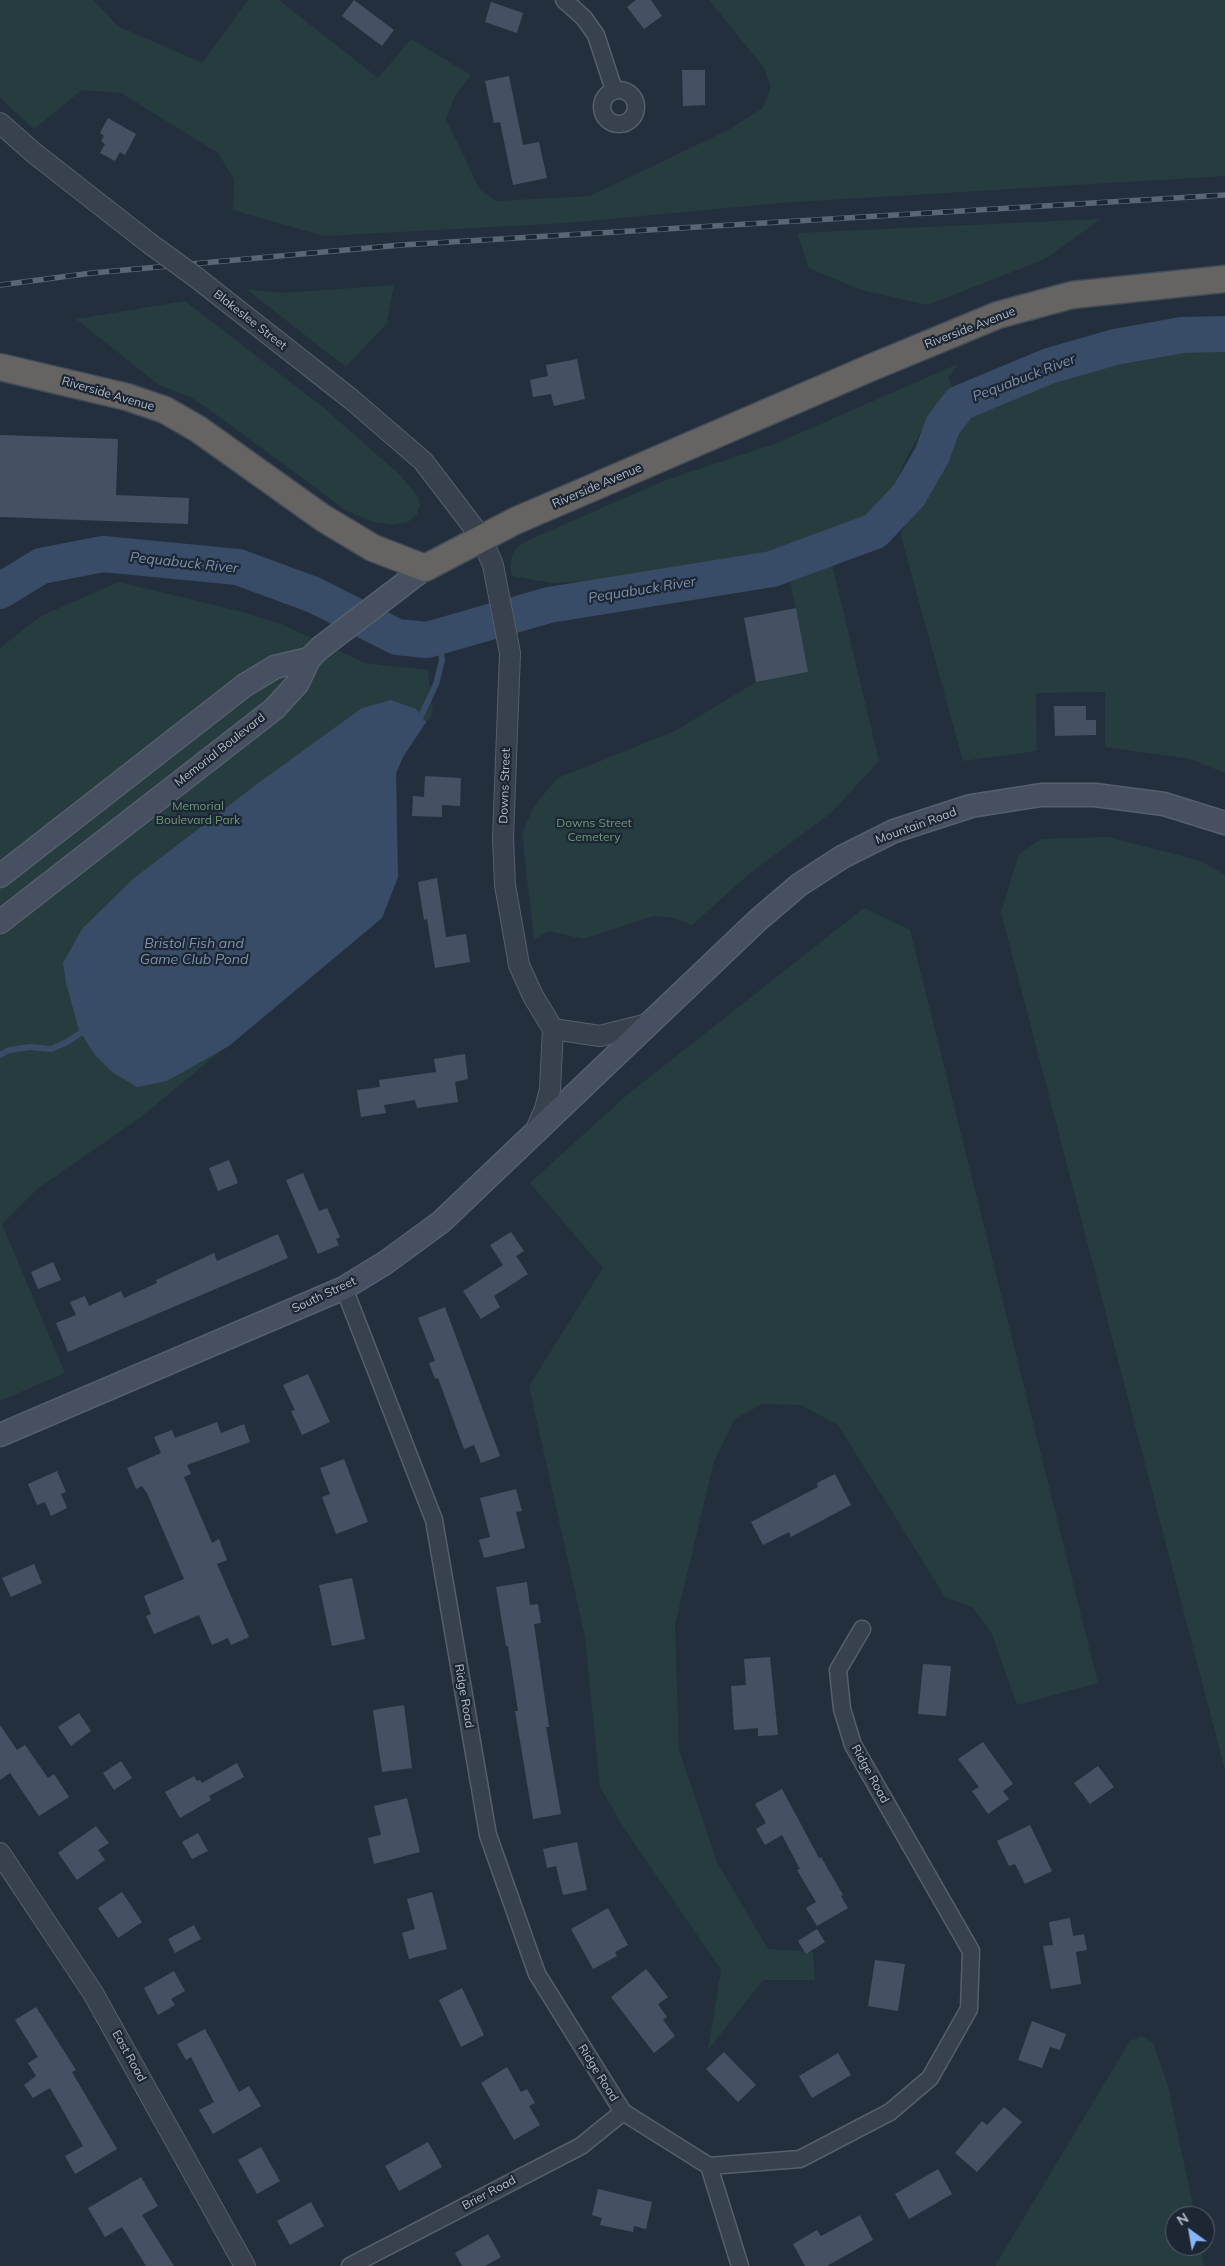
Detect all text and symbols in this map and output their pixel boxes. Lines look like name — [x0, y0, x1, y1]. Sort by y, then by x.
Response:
street label: Blakeslee Street — [211, 287, 289, 353]
street label: Riverside Avenue — [923, 304, 1017, 352]
water label: Pequabuck River — [970, 351, 1078, 405]
street label: Riverside Avenue — [60, 374, 156, 414]
street label: Riverside Avenue — [550, 461, 644, 511]
water label: Pequabuck River — [129, 549, 239, 577]
water label: Pequabuck River — [587, 573, 697, 607]
street label: Memorial Boulevard — [172, 710, 268, 790]
street label: Downs Street — [496, 748, 514, 824]
park label: Memorial Boulevard Park — [156, 799, 240, 827]
street label: Mountain Road — [874, 805, 958, 847]
park label: Downs Street Cemetery — [556, 816, 632, 844]
water label: Bristol Fish and Game Club Pond — [140, 936, 248, 969]
street label: South Street — [290, 1274, 358, 1316]
street label: Ridge Road — [451, 1663, 477, 1729]
street label: Ridge Road — [848, 1742, 892, 1806]
street label: East Road — [109, 2028, 149, 2084]
street label: Ridge Road — [575, 2042, 621, 2104]
street label: Brier Road — [460, 2173, 518, 2213]
north arrow — [1165, 2206, 1215, 2256]
text: N — [1173, 2209, 1192, 2230]

